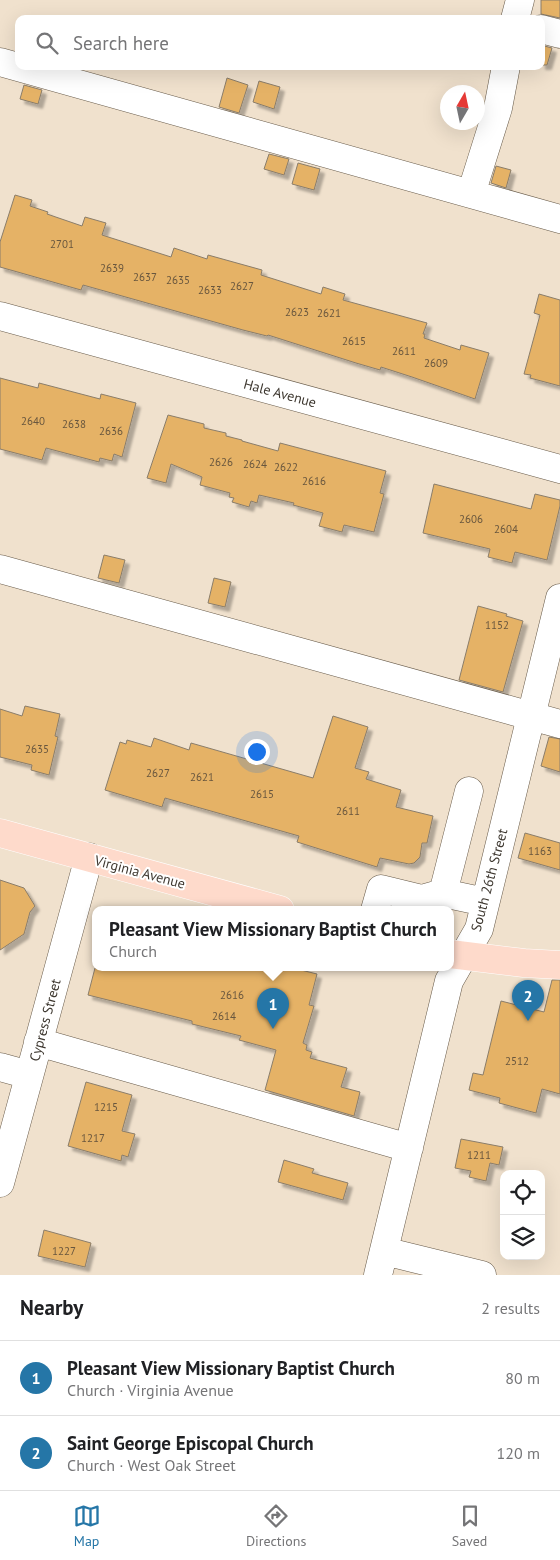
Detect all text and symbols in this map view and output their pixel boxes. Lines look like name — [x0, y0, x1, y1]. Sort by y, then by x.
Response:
search box — [15, 15, 545, 70]
icon: search — [33, 29, 61, 57]
text: Search here — [73, 31, 169, 55]
north arrow — [440, 85, 485, 130]
house number: 2701 — [50, 237, 74, 251]
house number: 2639 — [100, 261, 124, 275]
house number: 2637 — [133, 270, 157, 284]
house number: 2635 — [166, 273, 190, 287]
house number: 2627 — [230, 279, 254, 293]
house number: 2633 — [198, 283, 222, 297]
house number: 2623 — [285, 305, 309, 319]
house number: 2621 — [317, 306, 341, 320]
house number: 2615 — [342, 334, 366, 348]
house number: 2611 — [392, 344, 416, 358]
house number: 2609 — [424, 356, 448, 370]
street label: Hale Avenue — [242, 375, 318, 411]
house number: 2640 — [21, 414, 45, 428]
house number: 2638 — [62, 417, 86, 431]
house number: 2636 — [99, 424, 123, 438]
house number: 2626 — [209, 455, 233, 469]
house number: 2624 — [243, 457, 267, 471]
house number: 2622 — [274, 460, 298, 474]
house number: 2616 — [302, 474, 326, 488]
house number: 2606 — [459, 512, 483, 526]
house number: 2604 — [494, 522, 518, 536]
house number: 1152 — [485, 618, 509, 632]
your location — [244, 739, 270, 765]
house number: 2635 — [25, 742, 49, 756]
house number: 2627 — [146, 766, 170, 780]
house number: 2621 — [190, 770, 214, 784]
house number: 2615 — [250, 787, 274, 801]
house number: 2611 — [336, 804, 360, 818]
street label: South 26th Street — [467, 826, 511, 933]
house number: 1163 — [528, 844, 552, 858]
street label: Virginia Avenue — [92, 851, 187, 893]
popup — [92, 906, 454, 971]
text: Pleasant View Missionary Baptist Church — [109, 917, 437, 941]
text: Church — [109, 941, 157, 961]
street label: Cypress Street — [25, 977, 65, 1063]
pin: 2 — [512, 980, 544, 1021]
house number: 2616 — [220, 988, 244, 1002]
pin: 1 — [257, 988, 289, 1029]
house number: 2614 — [212, 1009, 236, 1023]
house number: 2512 — [505, 1054, 529, 1068]
house number: 1215 — [94, 1100, 118, 1114]
house number: 1217 — [81, 1131, 105, 1145]
house number: 1211 — [467, 1148, 491, 1162]
map controls — [500, 1170, 545, 1260]
button: locate — [500, 1170, 545, 1215]
button: layers — [500, 1215, 545, 1260]
house number: 1227 — [52, 1244, 76, 1258]
text: Nearby — [20, 1294, 83, 1321]
text: 2 results — [481, 1298, 540, 1318]
text: Pleasant View Missionary Baptist Church — [67, 1356, 395, 1380]
text: 1 — [31, 1368, 41, 1388]
text: 80 m — [505, 1368, 540, 1388]
text: Church · Virginia Avenue — [67, 1380, 234, 1400]
text: Saint George Episcopal Church — [67, 1431, 314, 1455]
text: 2 — [31, 1443, 41, 1463]
text: 120 m — [497, 1443, 540, 1463]
text: Church · West Oak Street — [67, 1455, 236, 1475]
tab: Map — [73, 1502, 101, 1550]
tab: Directions — [246, 1502, 306, 1550]
tab: Saved — [452, 1502, 487, 1550]

